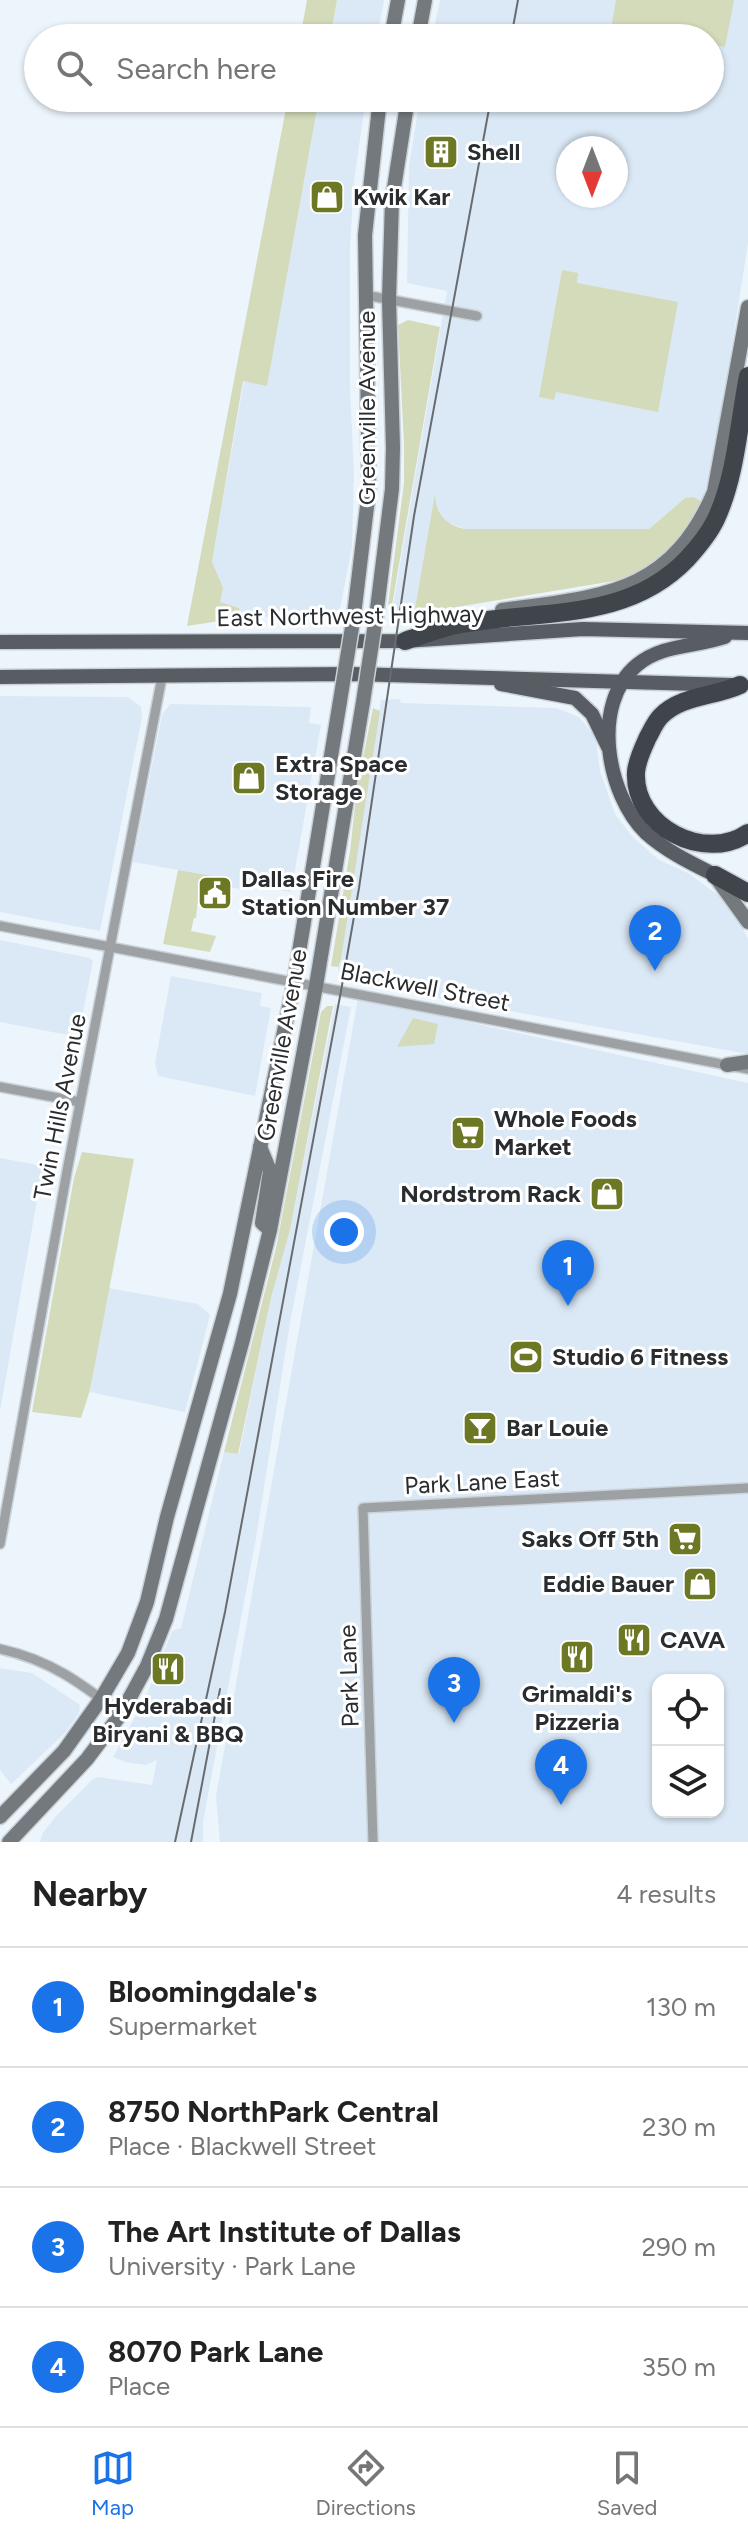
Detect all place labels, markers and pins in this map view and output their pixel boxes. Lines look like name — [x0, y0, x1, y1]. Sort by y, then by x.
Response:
building icon: Shell — [422, 133, 460, 171]
place label: Shell — [467, 137, 520, 166]
shop icon: Kwik Kar — [308, 178, 346, 216]
place label: Kwik Kar — [353, 182, 450, 211]
place label: Extra Space Storage — [275, 749, 407, 806]
shop icon: Extra Space Storage — [230, 759, 268, 797]
place label: Dallas Fire Station Number 37 — [241, 864, 449, 921]
public building icon: Dallas Fire Station Number 37 — [196, 874, 234, 912]
pin: 2 — [629, 905, 681, 971]
place label: Whole Foods Market — [494, 1104, 637, 1161]
supermarket icon: Whole Foods Market — [449, 1114, 487, 1152]
shop icon: Nordstrom Rack — [588, 1175, 626, 1213]
place label: Nordstrom Rack — [400, 1179, 581, 1208]
pin: 1 — [542, 1240, 594, 1306]
sports icon: Studio 6 Fitness — [507, 1338, 545, 1376]
place label: Studio 6 Fitness — [552, 1342, 728, 1371]
bar icon: Bar Louie — [461, 1409, 499, 1447]
place label: Bar Louie — [506, 1413, 608, 1442]
supermarket icon: Saks Off 5th — [666, 1520, 704, 1558]
place label: Saks Off 5th — [521, 1524, 659, 1553]
shop icon: Eddie Bauer — [681, 1565, 719, 1603]
place label: Eddie Bauer — [543, 1569, 674, 1598]
restaurant icon: CAVA — [615, 1621, 653, 1659]
place label: CAVA — [660, 1625, 725, 1654]
restaurant icon: Grimaldi's Pizzeria — [558, 1638, 596, 1676]
restaurant icon: Hyderabadi Biryani & BBQ — [149, 1650, 187, 1688]
pin: 3 — [428, 1657, 480, 1723]
place label: Grimaldi's Pizzeria — [522, 1679, 632, 1736]
place label: Hyderabadi Biryani & BBQ — [92, 1691, 244, 1748]
pin: 4 — [535, 1739, 587, 1805]

